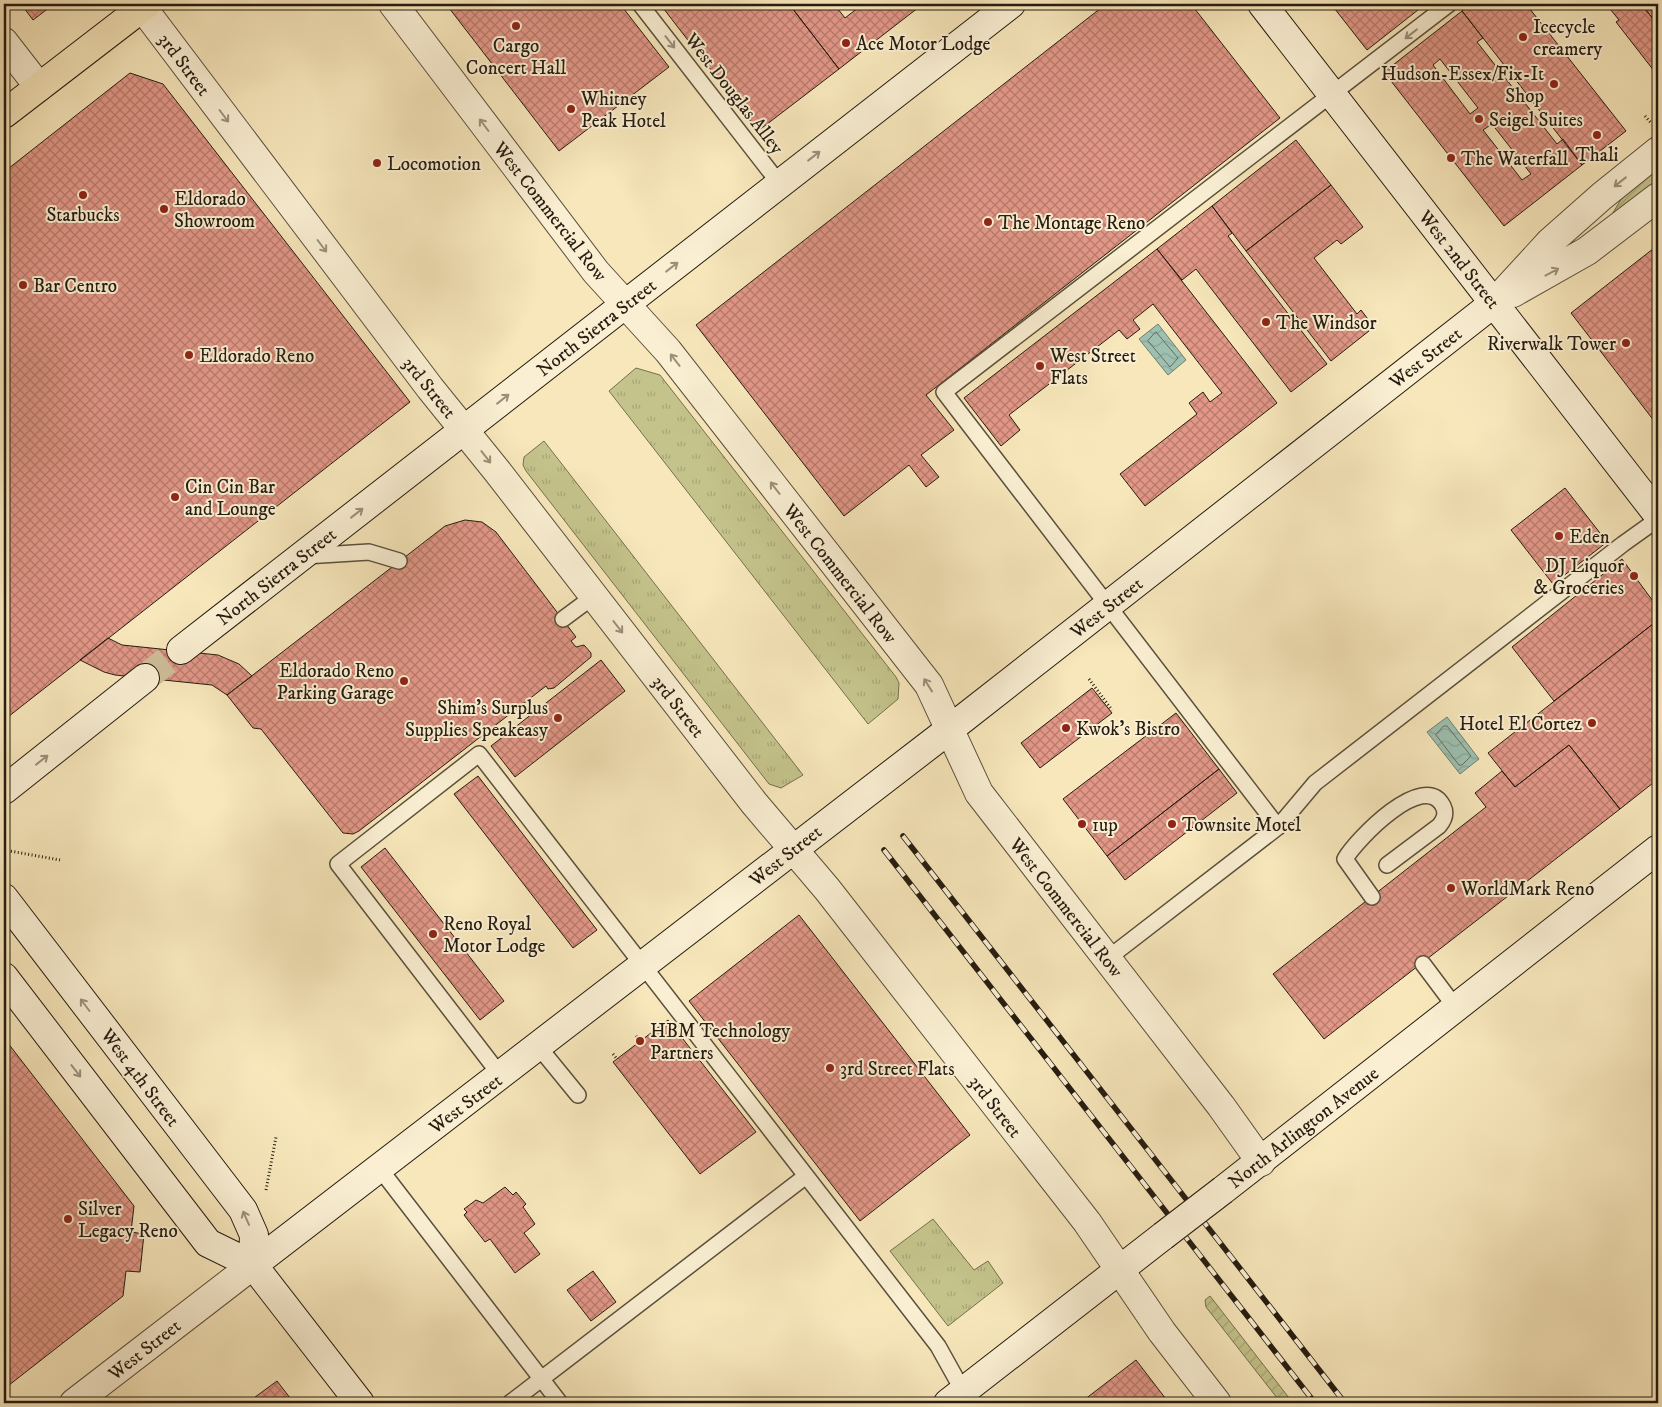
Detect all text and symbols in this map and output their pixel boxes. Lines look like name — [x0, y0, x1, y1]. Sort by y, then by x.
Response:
place label: Icecycle creamery — [1533, 16, 1603, 61]
marker: Cargo Concert Hall — [510, 20, 522, 32]
street label: West Douglas Alley — [679, 28, 789, 160]
street label: 3rd Street — [153, 29, 215, 101]
one-way arrow — [1404, 29, 1418, 39]
marker: Icecycle creamery — [1517, 31, 1529, 43]
place label: Ace Motor Lodge — [856, 33, 991, 56]
place label: Cargo Concert Hall — [466, 35, 567, 80]
one-way arrow — [665, 35, 676, 48]
marker: Ace Motor Lodge — [840, 37, 852, 49]
place label: Hudson-Essex/Fix-It Shop — [1381, 63, 1544, 108]
marker: Hudson-Essex/Fix-It Shop — [1548, 78, 1560, 90]
place label: Whitney Peak Hotel — [580, 88, 666, 133]
marker: Whitney Peak Hotel — [565, 103, 577, 115]
one-way arrow — [219, 109, 229, 123]
place label: Seigel Suites — [1489, 109, 1583, 132]
marker: Seigel Suites — [1473, 113, 1485, 125]
one-way arrow — [479, 119, 490, 132]
marker: Thali — [1591, 129, 1603, 141]
street label: West Commercial Row — [488, 137, 612, 286]
place label: Thali — [1575, 144, 1619, 167]
place label: The Waterfall — [1461, 148, 1568, 171]
one-way arrow — [807, 151, 821, 161]
marker: The Waterfall — [1445, 152, 1457, 164]
place label: Locomotion — [387, 153, 481, 176]
marker: Locomotion — [371, 157, 383, 169]
one-way arrow — [1614, 176, 1627, 187]
place label: Eldorado Showroom — [174, 188, 255, 233]
marker: Starbucks — [77, 189, 89, 201]
marker: Eldorado Showroom — [158, 203, 170, 215]
place label: Starbucks — [46, 204, 120, 227]
street label: West 2nd Street — [1413, 205, 1504, 314]
place label: The Montage Reno — [998, 212, 1145, 235]
marker: The Montage Reno — [982, 216, 994, 228]
one-way arrow — [317, 239, 327, 253]
one-way arrow — [665, 262, 678, 273]
one-way arrow — [1545, 267, 1560, 277]
street label: North Sierra Street — [533, 274, 661, 382]
place label: Bar Centro — [33, 275, 117, 298]
marker: Bar Centro — [17, 279, 29, 291]
place label: The Windsor — [1276, 312, 1376, 335]
marker: The Windsor — [1260, 316, 1272, 328]
street label: West Street — [1384, 323, 1467, 394]
place label: Riverwalk Tower — [1487, 333, 1616, 356]
marker: Riverwalk Tower — [1620, 337, 1632, 349]
place label: Eldorado Reno — [199, 345, 314, 368]
place label: West Street Flats — [1049, 345, 1136, 390]
marker: Eldorado Reno — [183, 349, 195, 361]
street label: 3rd Street — [397, 352, 461, 423]
one-way arrow — [669, 354, 680, 367]
marker: West Street Flats — [1034, 360, 1046, 372]
one-way arrow — [496, 394, 509, 405]
one-way arrow — [481, 450, 492, 463]
place label: Cin Cin Bar and Lounge — [185, 476, 276, 521]
one-way arrow — [769, 482, 780, 495]
marker: Cin Cin Bar and Lounge — [169, 491, 181, 503]
street label: West Commercial Row — [778, 499, 902, 648]
one-way arrow — [350, 507, 363, 518]
street label: North Sierra Street — [213, 523, 341, 631]
place label: Eden — [1569, 526, 1610, 549]
marker: Eden — [1553, 530, 1565, 542]
place label: DJ Liquor & Groceries — [1533, 555, 1624, 600]
marker: DJ Liquor & Groceries — [1628, 570, 1640, 582]
street label: West Street — [1065, 573, 1148, 644]
one-way arrow — [612, 620, 623, 633]
place label: Eldorado Reno Parking Garage — [277, 660, 394, 705]
street label: 3rd Street — [646, 671, 709, 743]
marker: Eldorado Reno Parking Garage — [398, 675, 410, 687]
one-way arrow — [923, 679, 933, 693]
place label: Shim's Surplus Supplies Speakeasy — [405, 697, 549, 742]
marker: Shim's Surplus Supplies Speakeasy — [552, 712, 564, 724]
place label: Hotel El Cortez — [1459, 713, 1582, 736]
marker: Hotel El Cortez — [1586, 717, 1598, 729]
place label: Kwok's Bistro — [1076, 718, 1180, 741]
marker: Kwok's Bistro — [1060, 722, 1072, 734]
one-way arrow — [35, 755, 49, 765]
place label: 1up — [1092, 814, 1118, 837]
place label: Townsite Motel — [1182, 814, 1301, 837]
marker: 1up — [1076, 818, 1088, 830]
marker: Townsite Motel — [1166, 818, 1178, 830]
street label: West Street — [744, 821, 827, 892]
street label: West Commercial Row — [1004, 833, 1128, 982]
place label: WorldMark Reno — [1460, 878, 1594, 901]
marker: WorldMark Reno — [1445, 882, 1457, 894]
place label: Reno Royal Motor Lodge — [443, 913, 545, 958]
marker: Reno Royal Motor Lodge — [427, 928, 439, 940]
one-way arrow — [80, 999, 91, 1012]
place label: HBM Technology Partners — [650, 1020, 791, 1065]
street label: West 4th Street — [95, 1024, 184, 1131]
marker: HBM Technology Partners — [634, 1035, 646, 1047]
place label: 3rd Street Flats — [840, 1058, 955, 1081]
marker: 3rd Street Flats — [824, 1062, 836, 1074]
street label: North Arlington Avenue — [1224, 1062, 1384, 1194]
one-way arrow — [71, 1065, 82, 1078]
street label: West Street — [424, 1069, 507, 1140]
street label: 3rd Street — [963, 1071, 1026, 1143]
place label: Silver Legacy Reno — [78, 1198, 178, 1243]
one-way arrow — [241, 1211, 251, 1226]
marker: Silver Legacy Reno — [62, 1213, 74, 1225]
street label: West Street — [103, 1315, 186, 1386]

